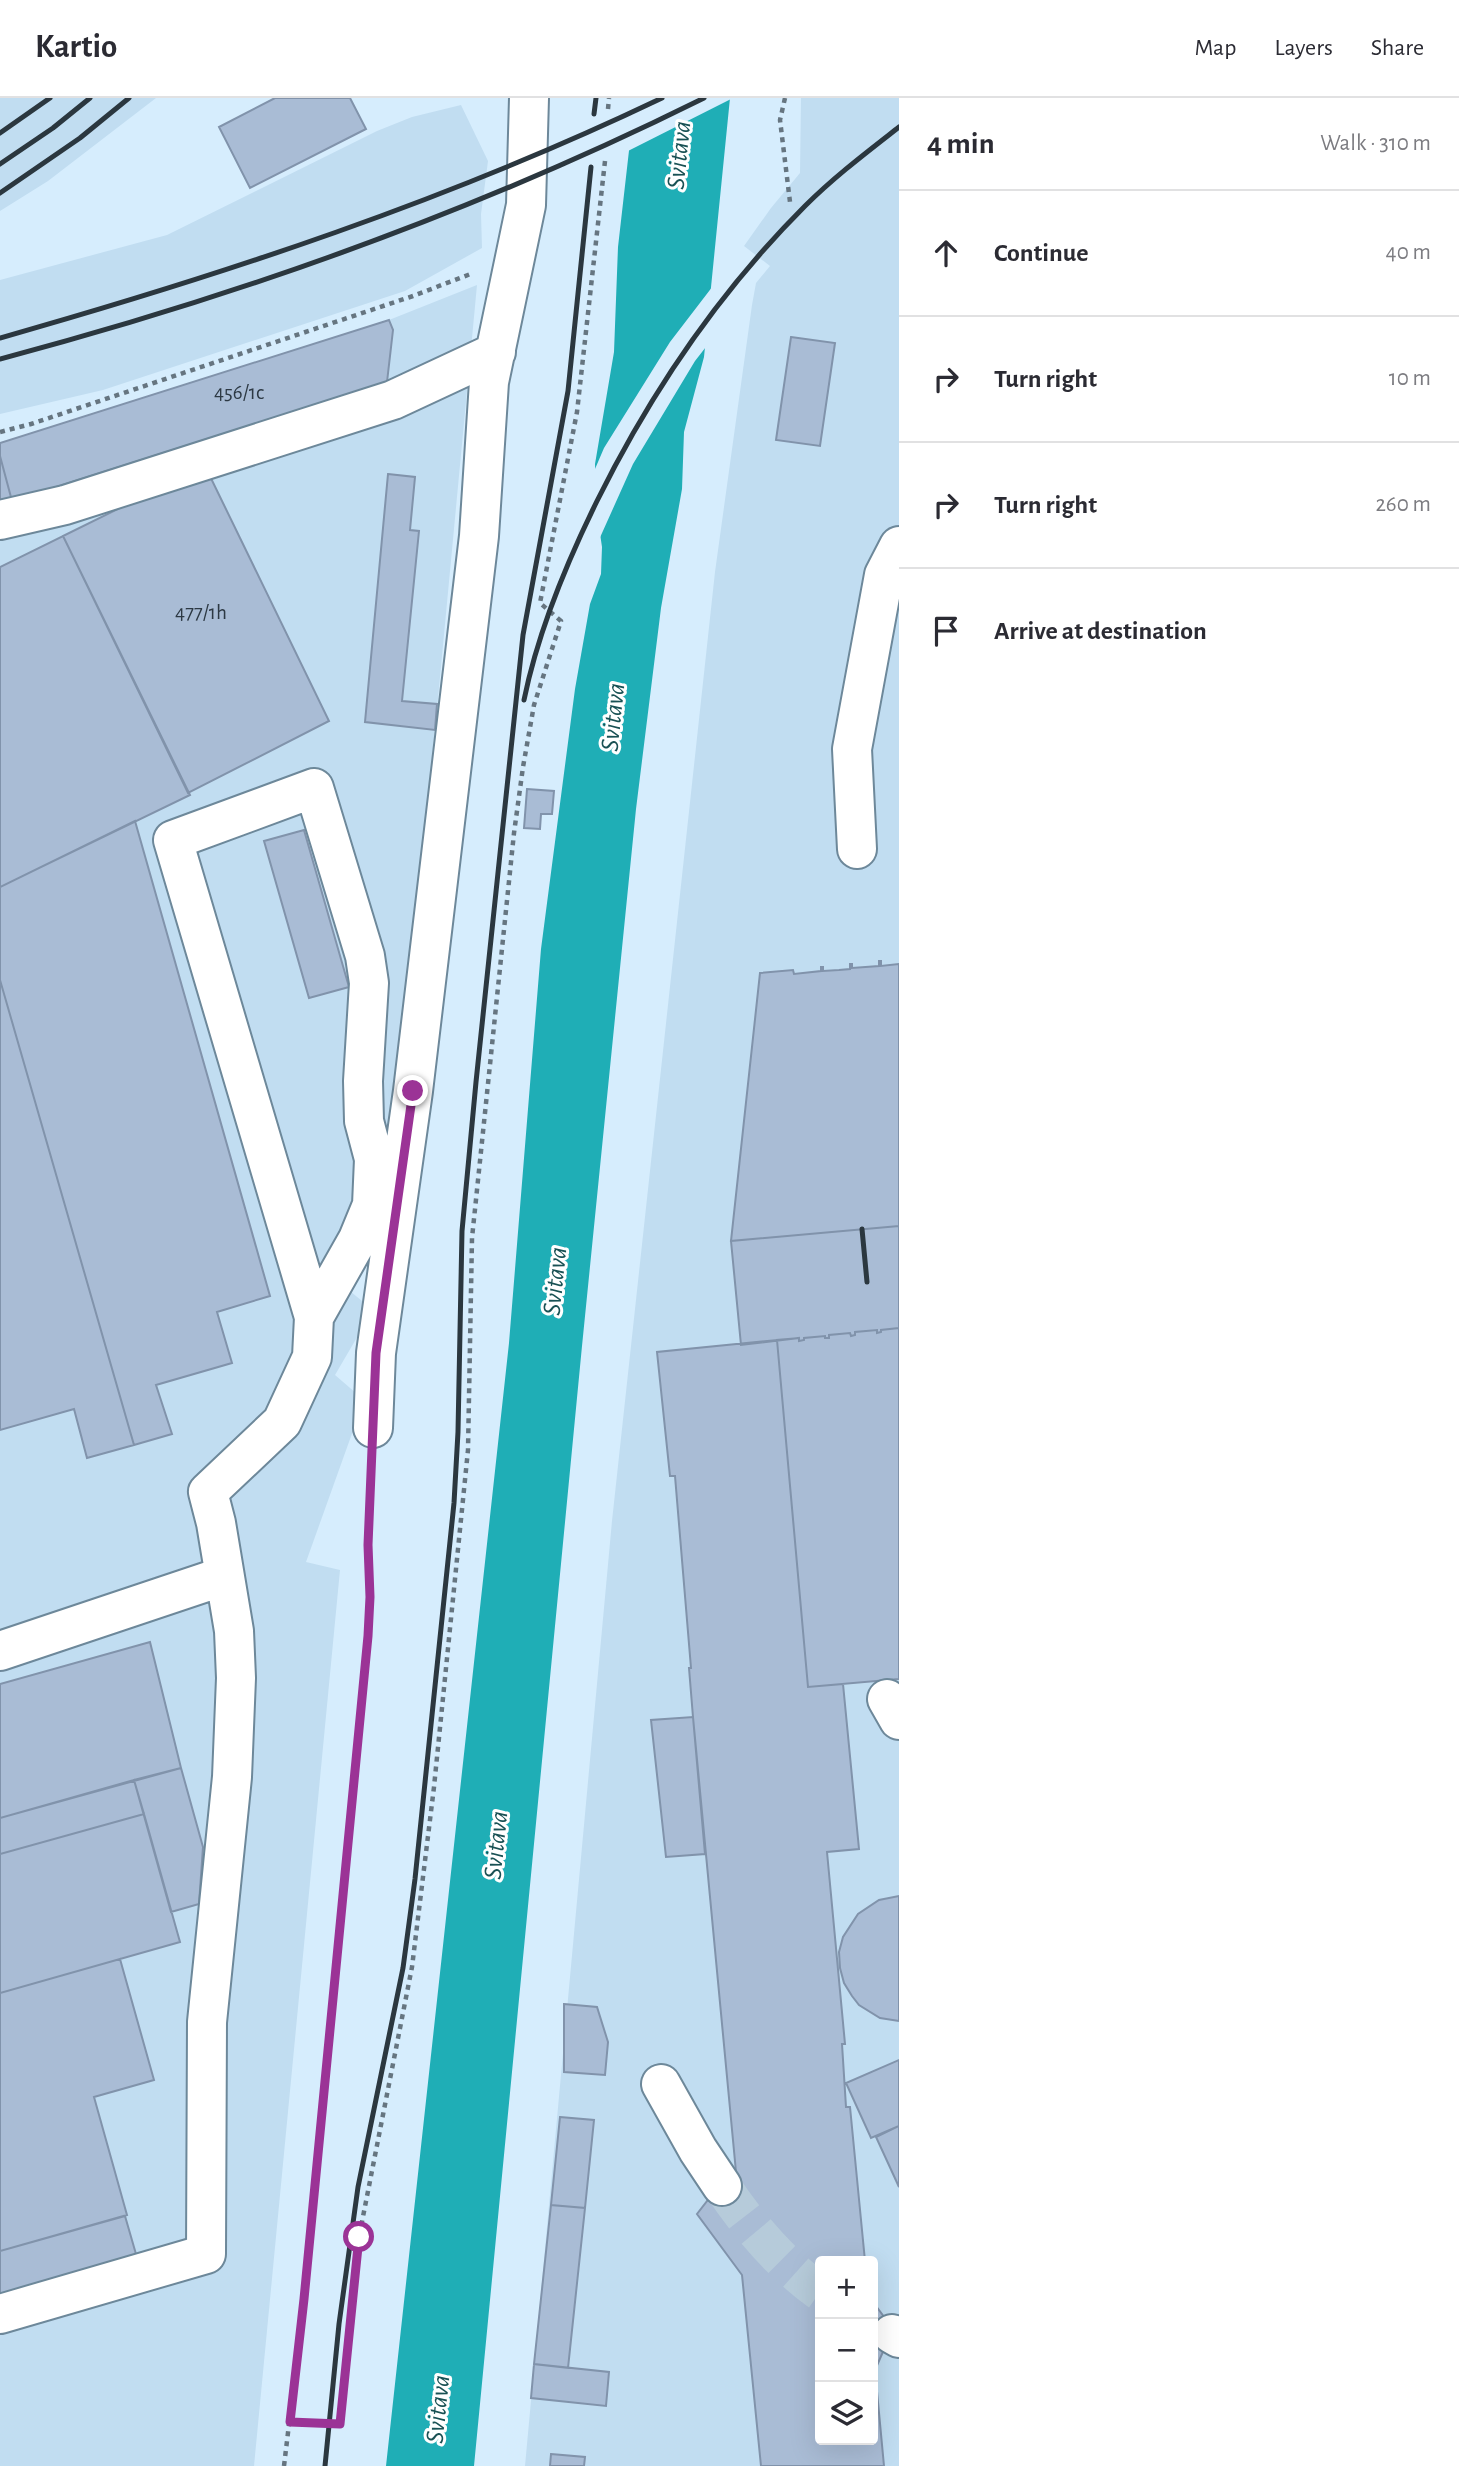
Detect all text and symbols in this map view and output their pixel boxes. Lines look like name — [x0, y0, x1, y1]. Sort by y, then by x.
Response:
text: Kartio — [35, 31, 117, 64]
text: Map — [1194, 36, 1236, 60]
text: Layers — [1274, 36, 1333, 60]
text: Share — [1371, 36, 1424, 60]
water label: Svitava — [662, 120, 695, 190]
text: 4 min — [927, 129, 995, 159]
text: Walk · 310 m — [1320, 132, 1431, 155]
icon: ahead — [927, 234, 965, 272]
text: Continue — [994, 240, 1089, 266]
text: 40 m — [1386, 241, 1431, 264]
icon: right — [927, 360, 965, 398]
text: Turn right — [994, 366, 1097, 392]
text: 10 m — [1389, 367, 1431, 390]
house number: 456/1c — [214, 382, 264, 403]
icon: right — [927, 486, 965, 524]
text: Turn right — [994, 492, 1097, 518]
text: 260 m — [1375, 493, 1431, 516]
house number: 477/1h — [175, 602, 227, 623]
icon: arrive — [927, 612, 965, 650]
text: Arrive at destination — [994, 618, 1207, 644]
water label: Svitava — [596, 682, 629, 752]
route end — [397, 1075, 428, 1106]
water label: Svitava — [538, 1246, 571, 1316]
water label: Svitava — [479, 1810, 512, 1880]
route start — [343, 2221, 374, 2252]
map controls — [815, 2256, 878, 2445]
button: + — [815, 2256, 878, 2319]
button: − — [815, 2319, 878, 2382]
water label: Svitava — [421, 2374, 454, 2444]
button: layers — [815, 2382, 878, 2445]

